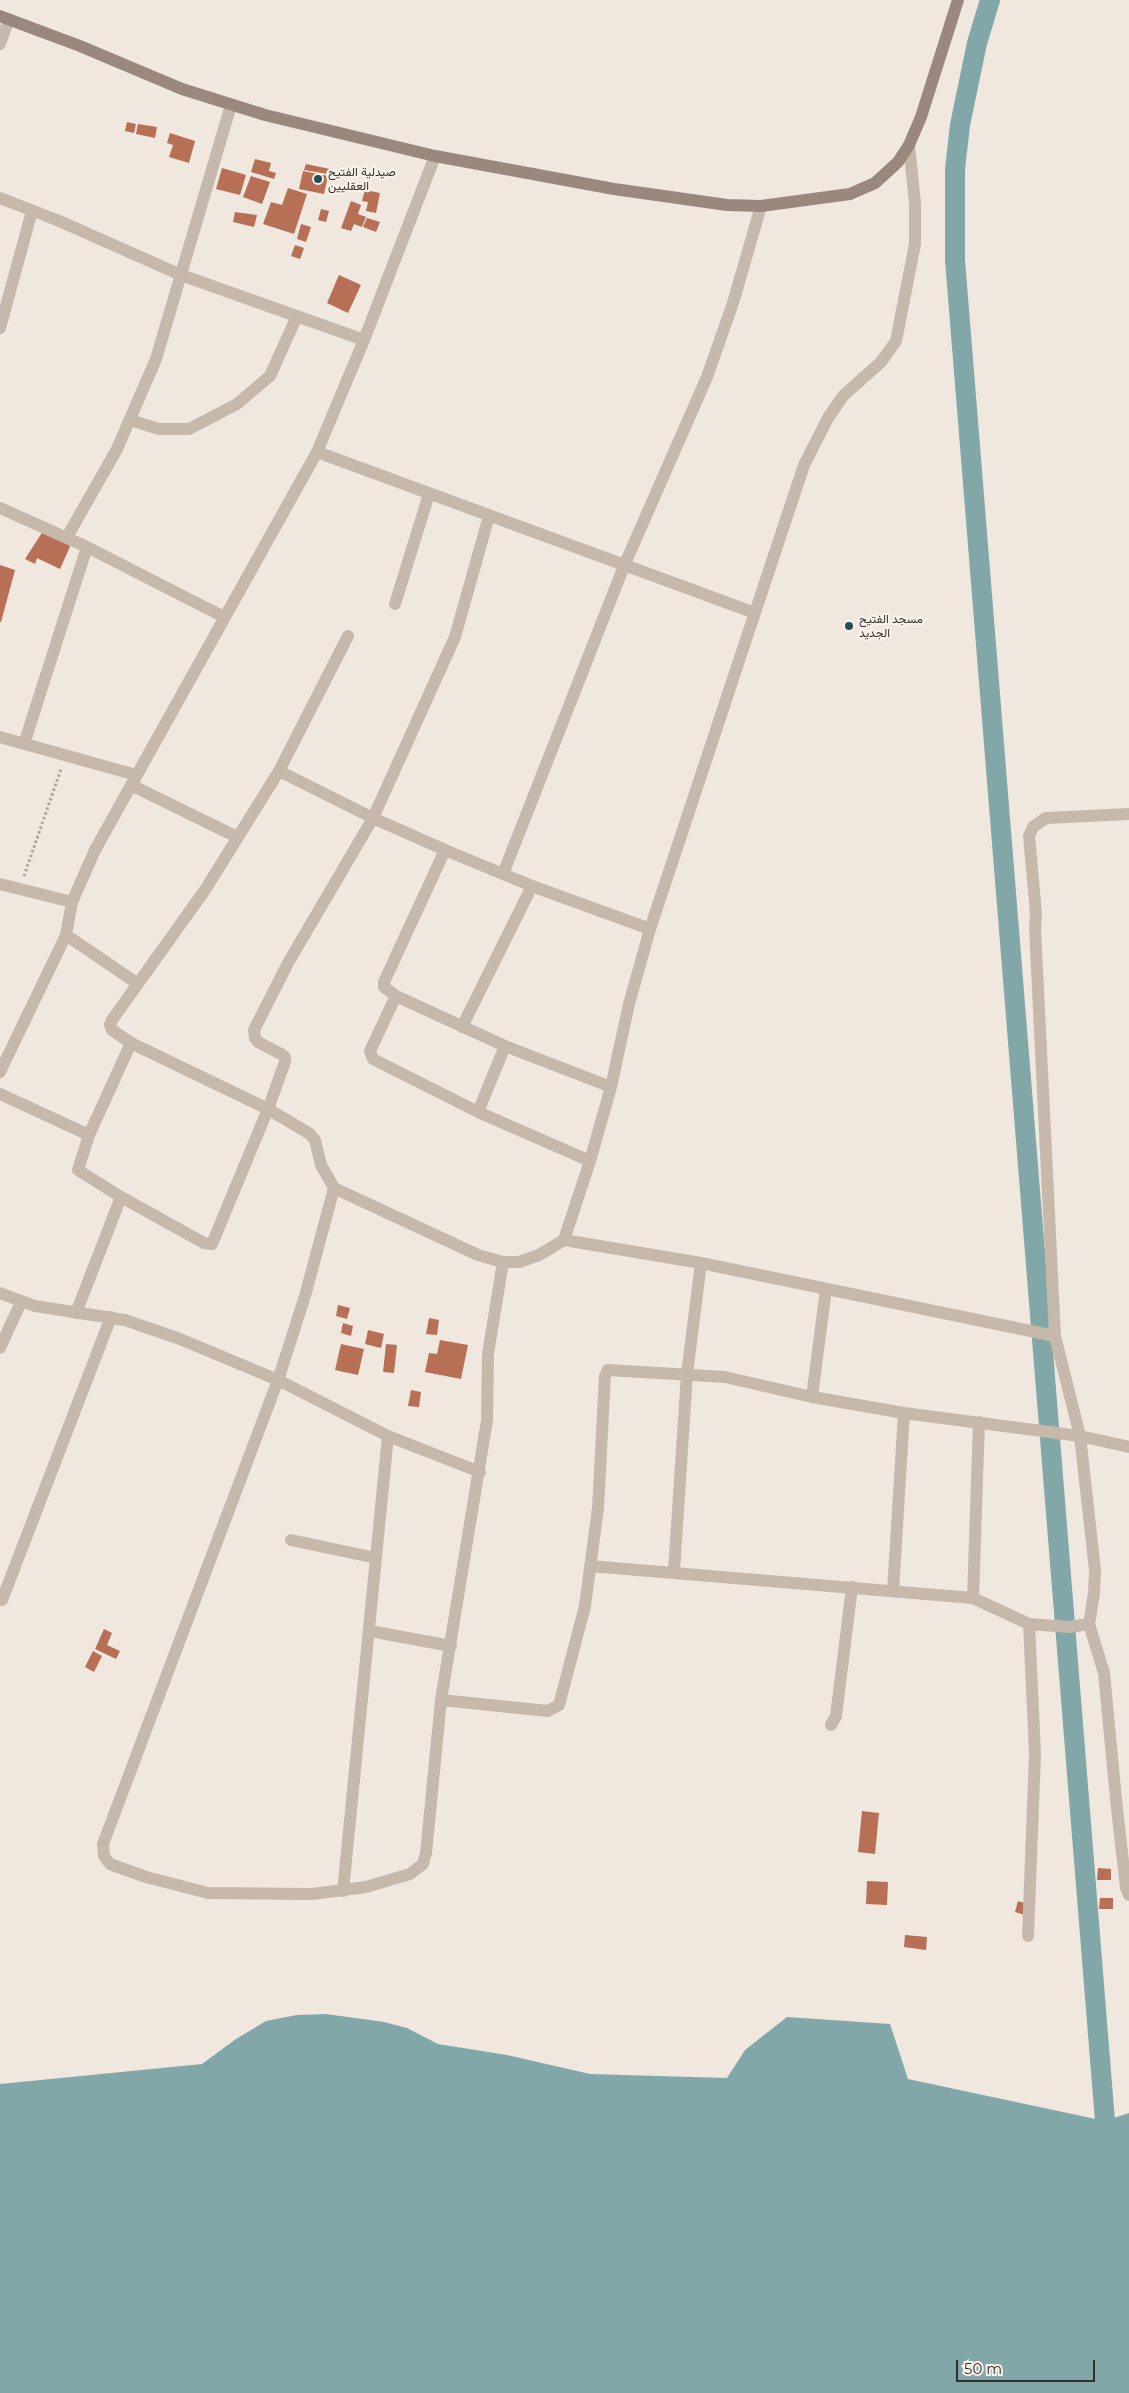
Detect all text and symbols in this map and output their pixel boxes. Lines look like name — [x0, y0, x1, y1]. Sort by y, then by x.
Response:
place label: صيدلية الفتيح العقليين — [328, 165, 396, 193]
marker: صيدلية الفتيح العقليين — [312, 173, 324, 185]
place label: مسجد الفتيح الجديد — [859, 612, 923, 640]
marker: مسجد الفتيح الجديد — [843, 620, 855, 632]
scale bar — [959, 2350, 1098, 2382]
text: 50 m — [964, 2359, 1002, 2378]

